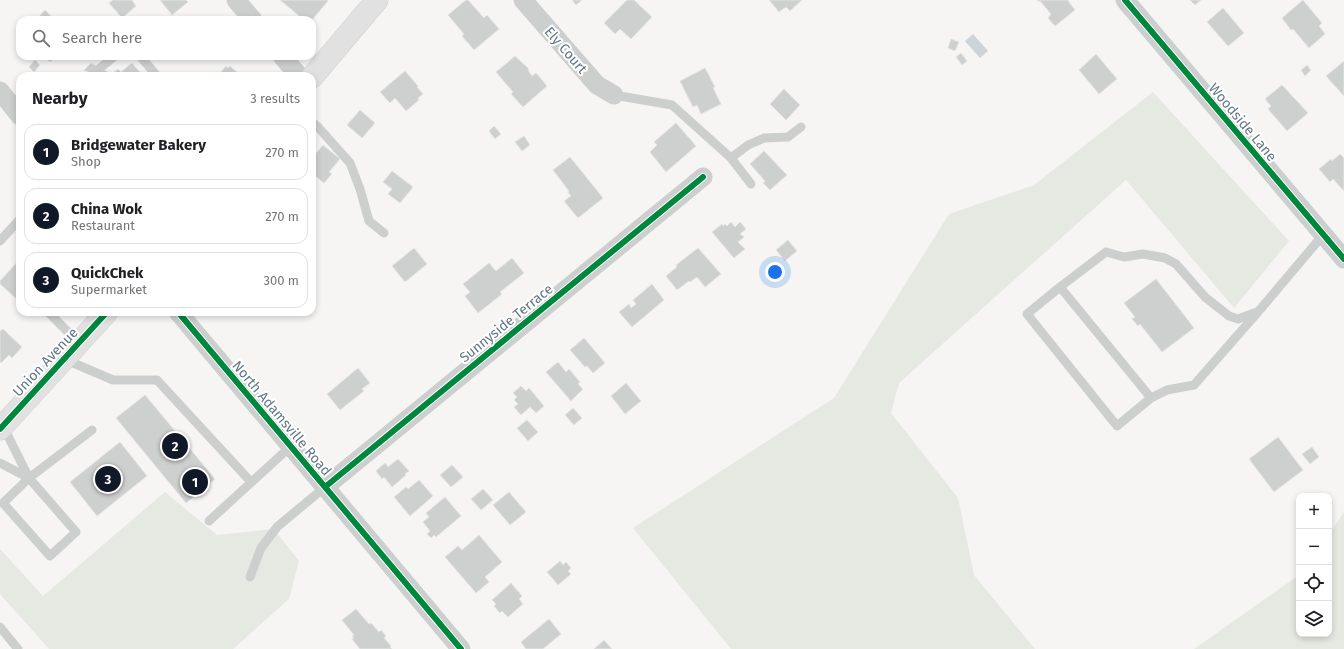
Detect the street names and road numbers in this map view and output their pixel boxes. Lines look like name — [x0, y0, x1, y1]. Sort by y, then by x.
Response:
street label: Ely Court — [541, 24, 591, 78]
street label: Woodside Lane — [1205, 80, 1280, 165]
street label: Sunnyside Terrace — [456, 281, 556, 366]
street label: Union Avenue — [9, 324, 82, 400]
street label: North Adamsville Road — [228, 357, 335, 479]

